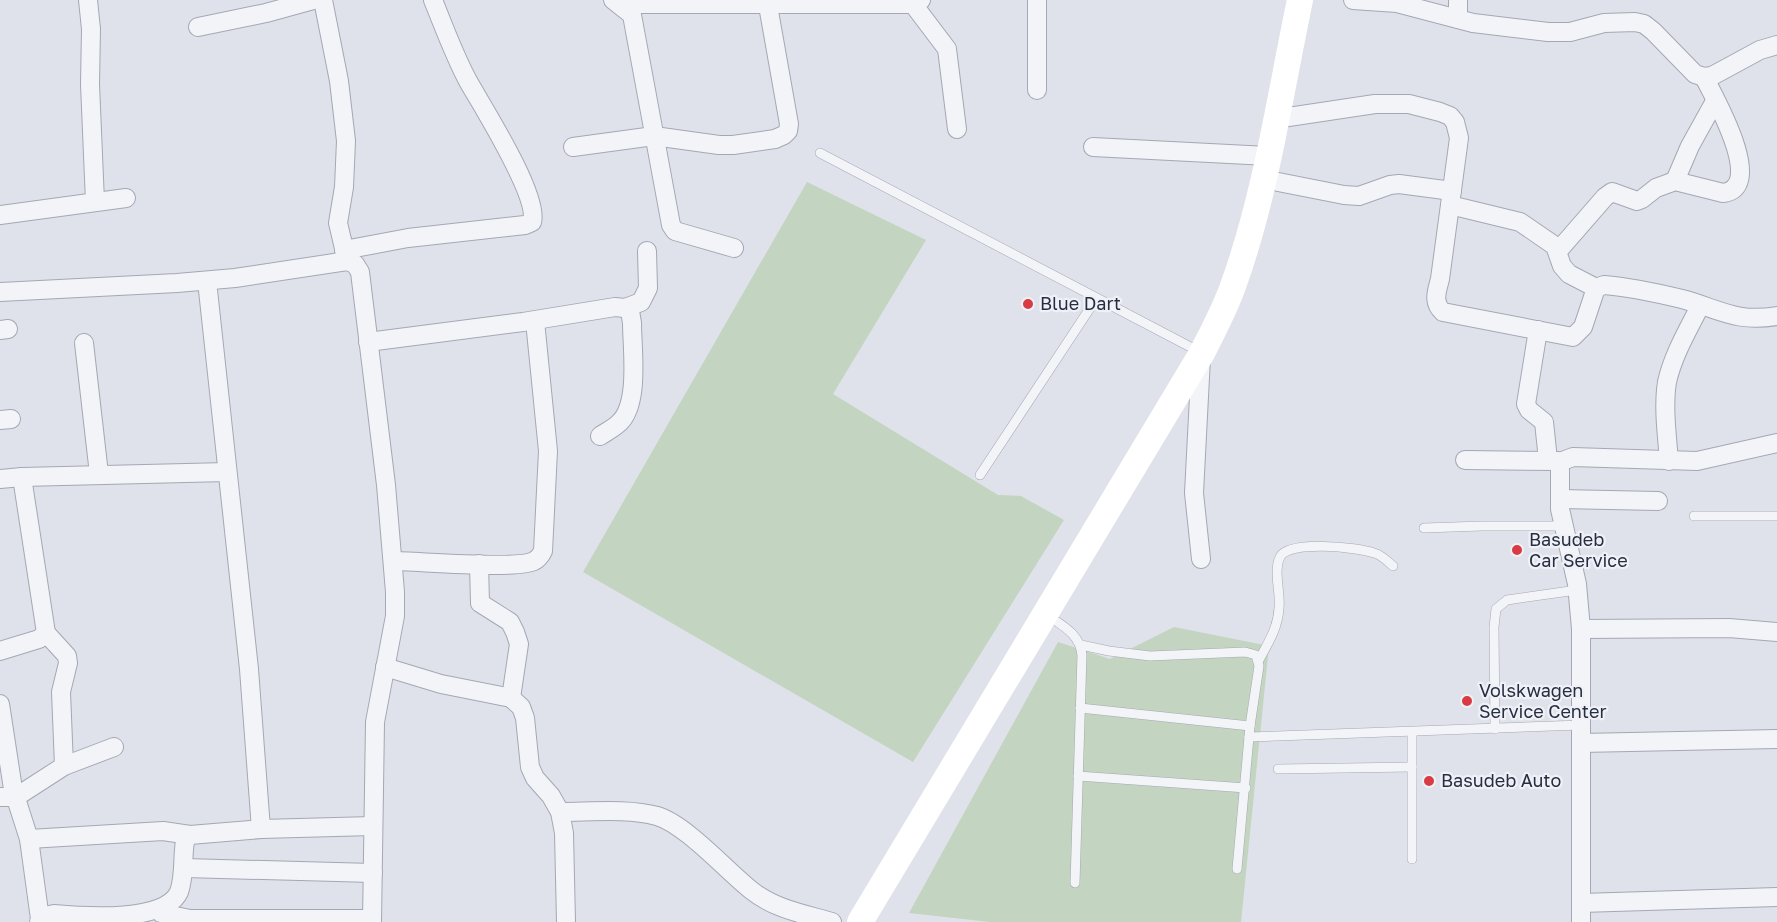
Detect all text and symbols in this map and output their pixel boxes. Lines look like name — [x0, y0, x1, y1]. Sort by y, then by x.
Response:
place label: Blue Dart — [1040, 292, 1121, 314]
marker: Blue Dart — [1021, 297, 1035, 311]
place label: Basudeb Car Service — [1529, 528, 1628, 571]
marker: Basudeb Car Service — [1510, 543, 1524, 557]
place label: Volskwagen Service Center — [1479, 679, 1606, 722]
marker: Volskwagen Service Center — [1460, 694, 1474, 708]
place label: Basudeb Auto — [1441, 769, 1561, 791]
marker: Basudeb Auto — [1422, 774, 1436, 788]

